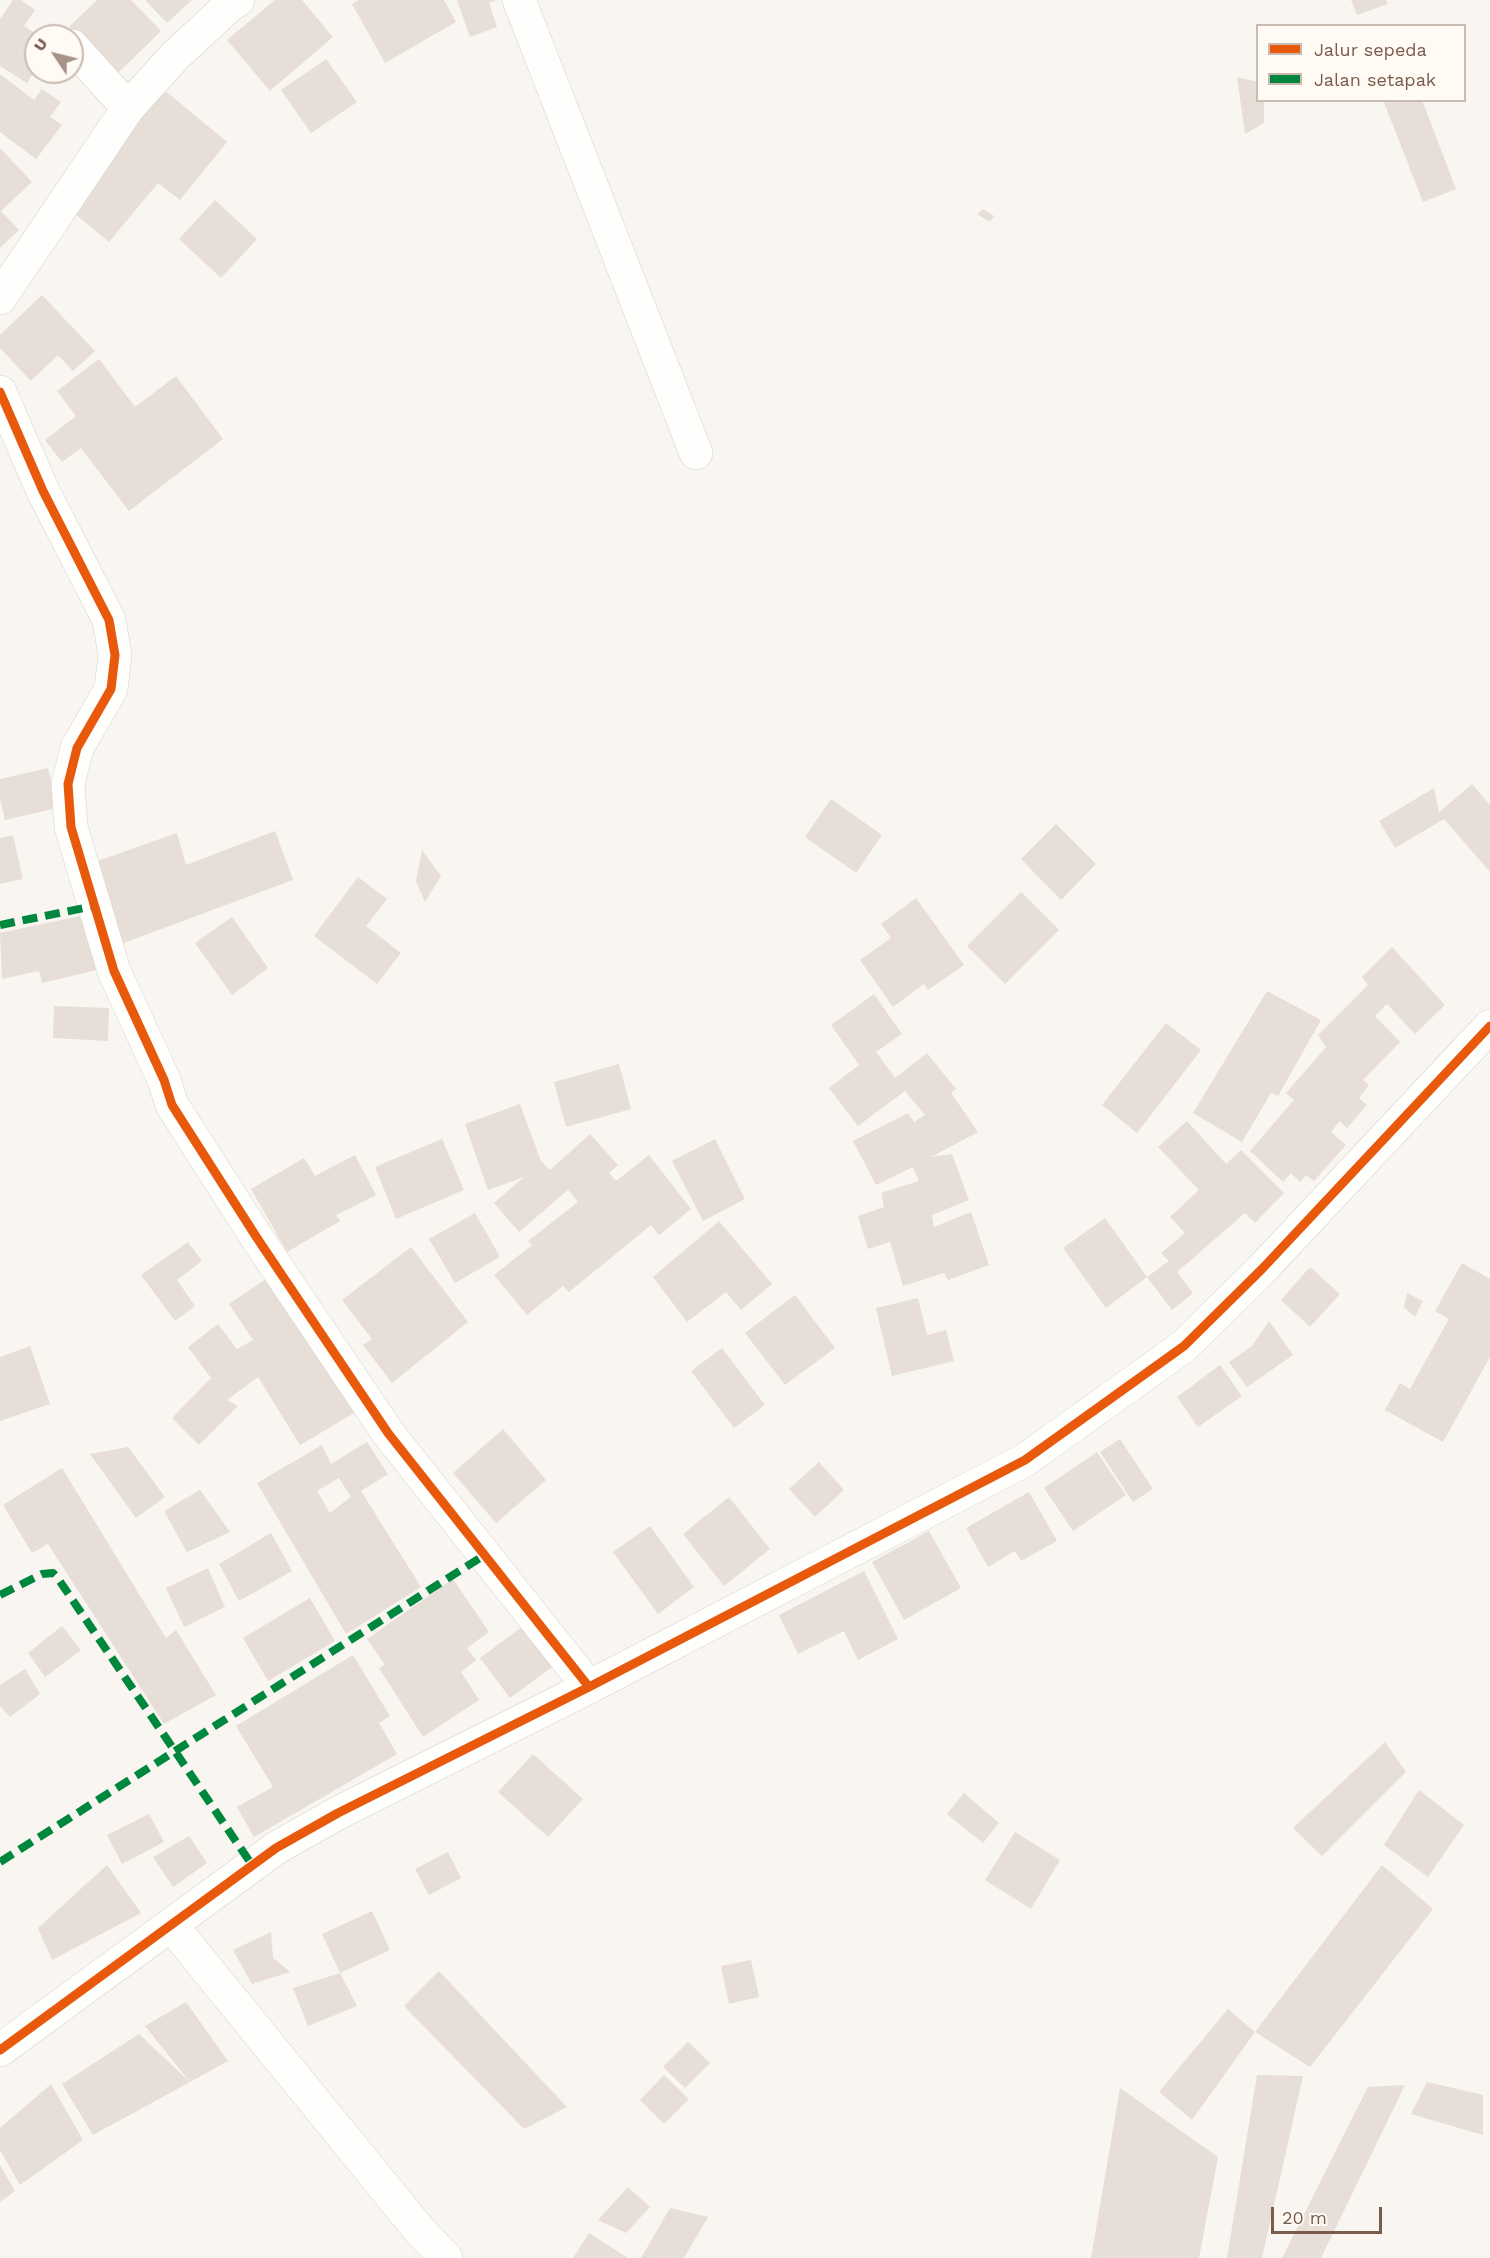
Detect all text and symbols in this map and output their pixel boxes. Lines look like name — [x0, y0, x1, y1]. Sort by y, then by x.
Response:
north arrow — [24, 24, 84, 84]
legend — [1256, 24, 1466, 102]
text: U — [29, 34, 52, 55]
text: Jalur sepeda — [1314, 39, 1427, 60]
text: Jalan setapak — [1314, 69, 1436, 90]
scale bar — [1274, 2195, 1385, 2233]
text: 20 m — [1282, 2207, 1327, 2228]

